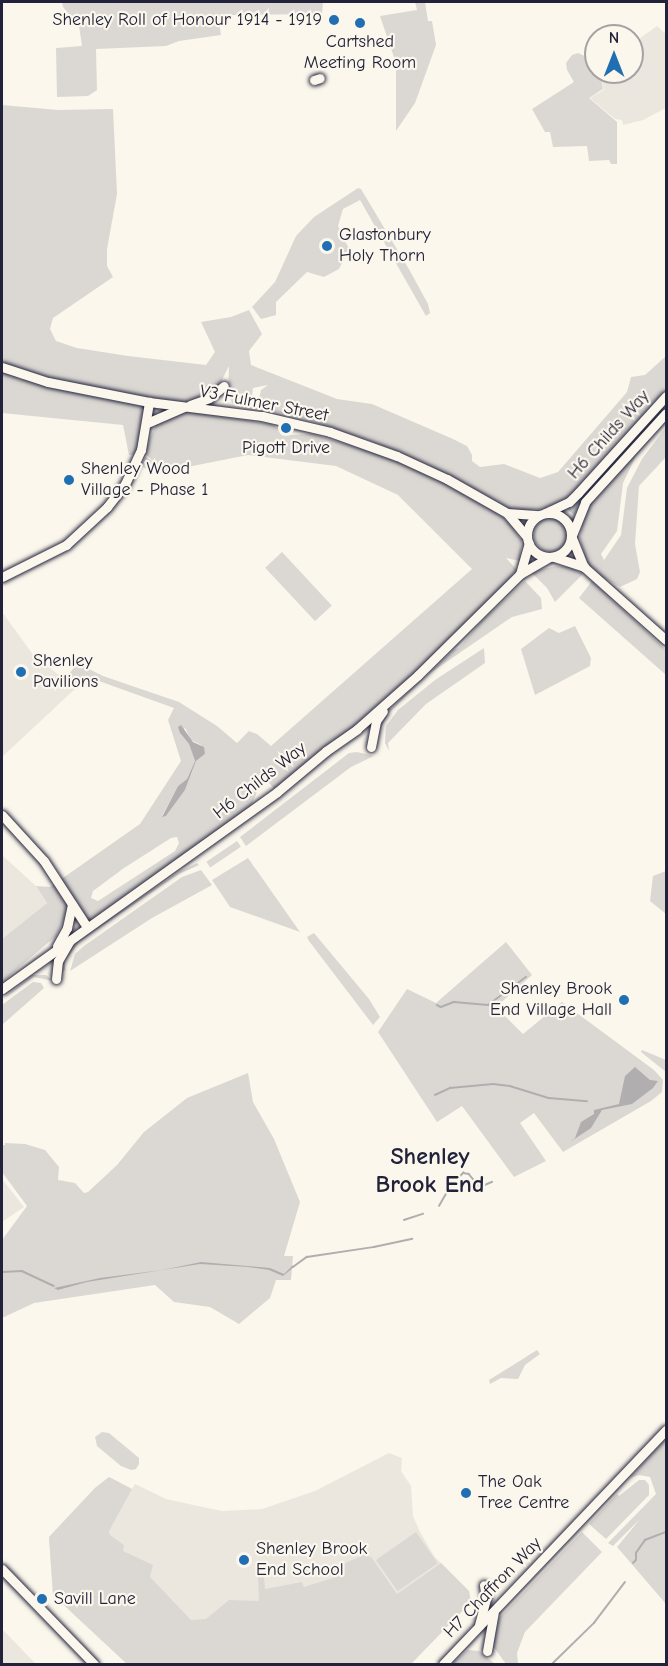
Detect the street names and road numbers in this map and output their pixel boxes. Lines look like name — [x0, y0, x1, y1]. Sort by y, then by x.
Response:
street label: V3 Fulmer Street — [198, 381, 330, 427]
street label: H6 Childs Way — [563, 386, 655, 484]
street label: H6 Childs Way — [209, 738, 311, 824]
street label: H7 Chaffron Way — [440, 1533, 546, 1643]

